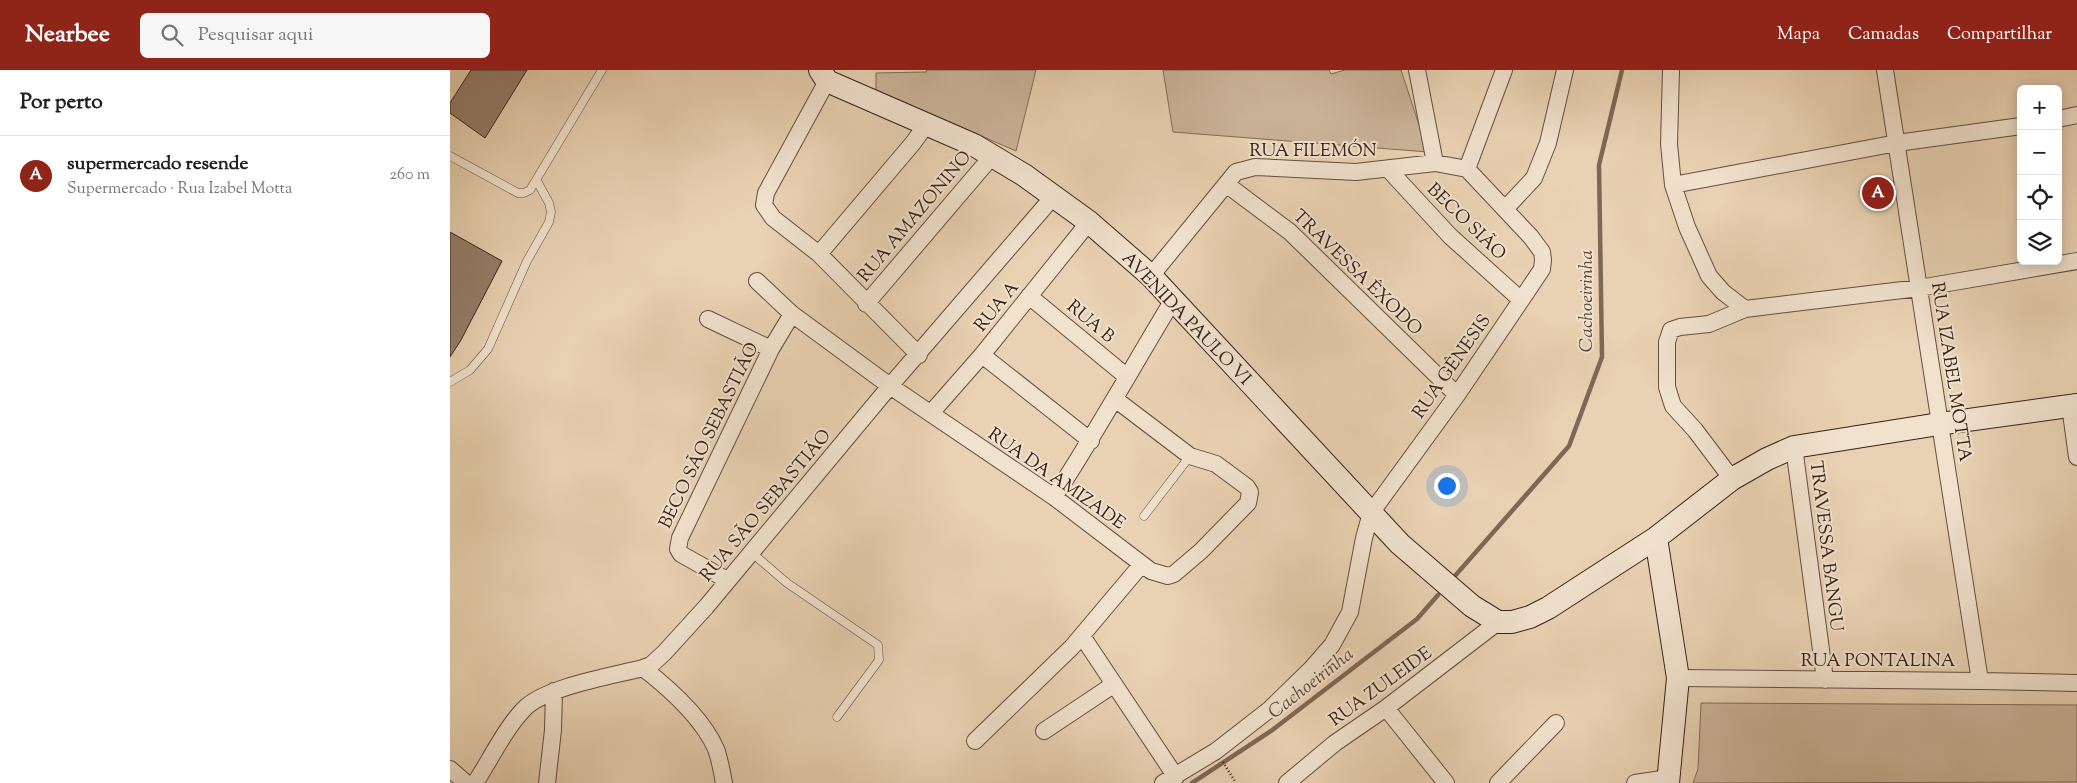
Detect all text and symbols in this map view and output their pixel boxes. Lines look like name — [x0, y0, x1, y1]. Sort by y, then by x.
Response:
search box — [140, 13, 490, 58]
text: Nearbee — [25, 18, 110, 52]
icon: search — [158, 21, 186, 49]
text: Pesquisar aqui — [198, 22, 313, 49]
text: Mapa — [1777, 22, 1820, 48]
text: Camadas — [1848, 22, 1919, 48]
text: Compartilhar — [1947, 22, 2052, 48]
map controls — [2017, 85, 2062, 265]
button: + — [2017, 85, 2062, 130]
text: Por perto — [20, 88, 103, 118]
button: − — [2017, 130, 2062, 175]
street label: RUA FILEMÓN — [1249, 138, 1377, 165]
street label: RUA AMAZONINO — [853, 146, 978, 289]
text: supermercado resende — [67, 151, 248, 178]
text: A — [30, 164, 43, 187]
text: 260 m — [389, 164, 430, 187]
pin: A — [1862, 174, 1894, 212]
button: locate — [2017, 175, 2062, 220]
text: Supermercado · Rua Izabel Motta — [67, 178, 292, 201]
street label: BECO SIÃO — [1420, 178, 1511, 267]
street label: TRAVESSA ÊXODO — [1286, 204, 1428, 342]
button: layers — [2017, 220, 2062, 265]
street label: AVENIDA PAULO VI — [1115, 247, 1256, 392]
water label: Cachoeirinha — [1574, 250, 1601, 352]
street label: RUA A — [969, 276, 1026, 338]
street label: RUA IZABEL MOTTA — [1923, 281, 1977, 464]
street label: RUA B — [1060, 295, 1119, 350]
street label: RUA GÊNESIS — [1406, 309, 1498, 425]
street label: BECO SÃO SEBASTIÃO — [653, 338, 766, 533]
street label: RUA DA AMIZADE — [982, 422, 1130, 537]
street label: RUA SÃO SEBASTIÃO — [695, 424, 838, 588]
street label: TRAVESSA BANGU — [1802, 459, 1848, 633]
your location — [1434, 473, 1460, 499]
street label: RUA ZULEIDE — [1324, 641, 1438, 734]
water label: Cachoeirinha — [1263, 642, 1360, 726]
street label: RUA PONTALINA — [1801, 649, 1956, 675]

